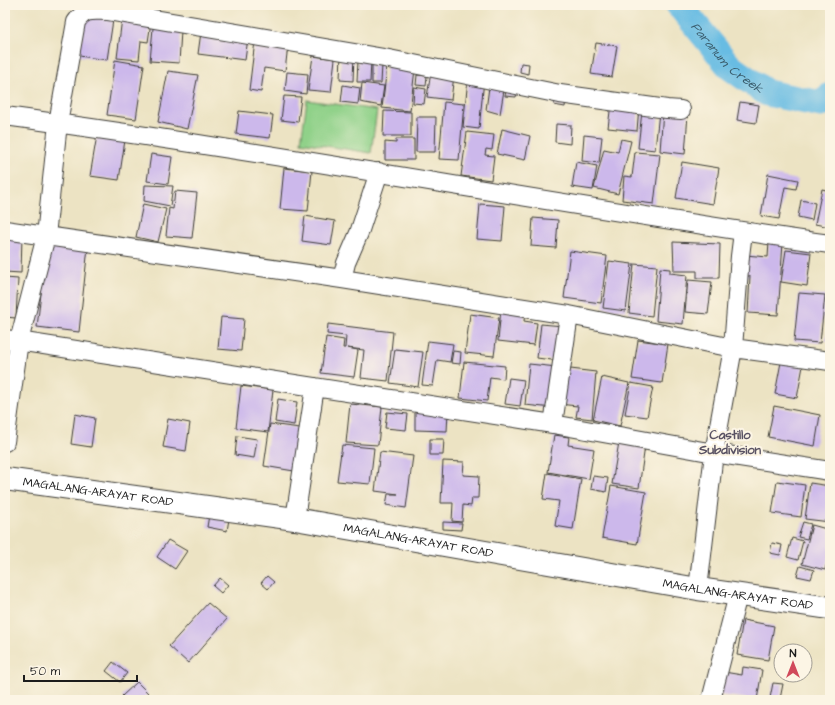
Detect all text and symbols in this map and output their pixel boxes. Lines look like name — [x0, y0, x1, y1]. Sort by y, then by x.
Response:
water label: Paranum Creek — [687, 19, 768, 99]
district label: Castillo Subdivision — [698, 426, 761, 459]
street label: MAGALANG-ARAYAT ROAD — [22, 474, 175, 511]
street label: MAGALANG-ARAYAT ROAD — [342, 520, 495, 562]
street label: MAGALANG-ARAYAT ROAD — [661, 575, 814, 614]
north arrow — [773, 643, 813, 683]
text: N — [790, 646, 797, 661]
scale bar — [24, 657, 137, 683]
text: 50 m — [30, 663, 61, 680]

